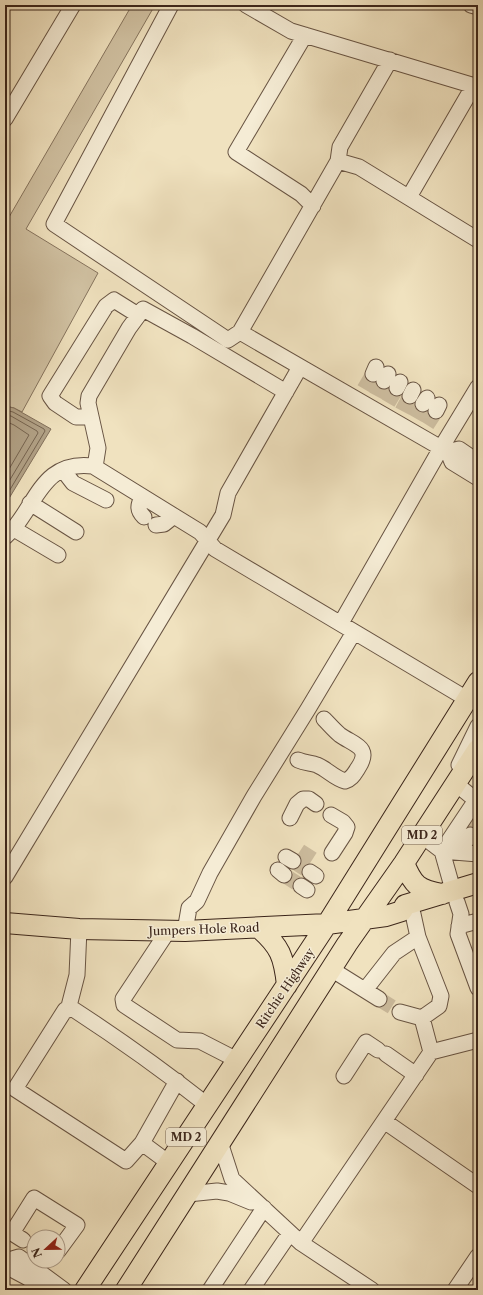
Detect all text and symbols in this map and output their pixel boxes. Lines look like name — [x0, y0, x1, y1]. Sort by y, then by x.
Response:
road number: MD 2 — [402, 826, 442, 844]
street label: Jumpers Hole Road — [146, 920, 260, 938]
street label: Ritchie Highway — [253, 945, 318, 1031]
road number: MD 2 — [166, 1128, 206, 1146]
north arrow — [26, 1229, 66, 1269]
text: N — [28, 1245, 45, 1260]

